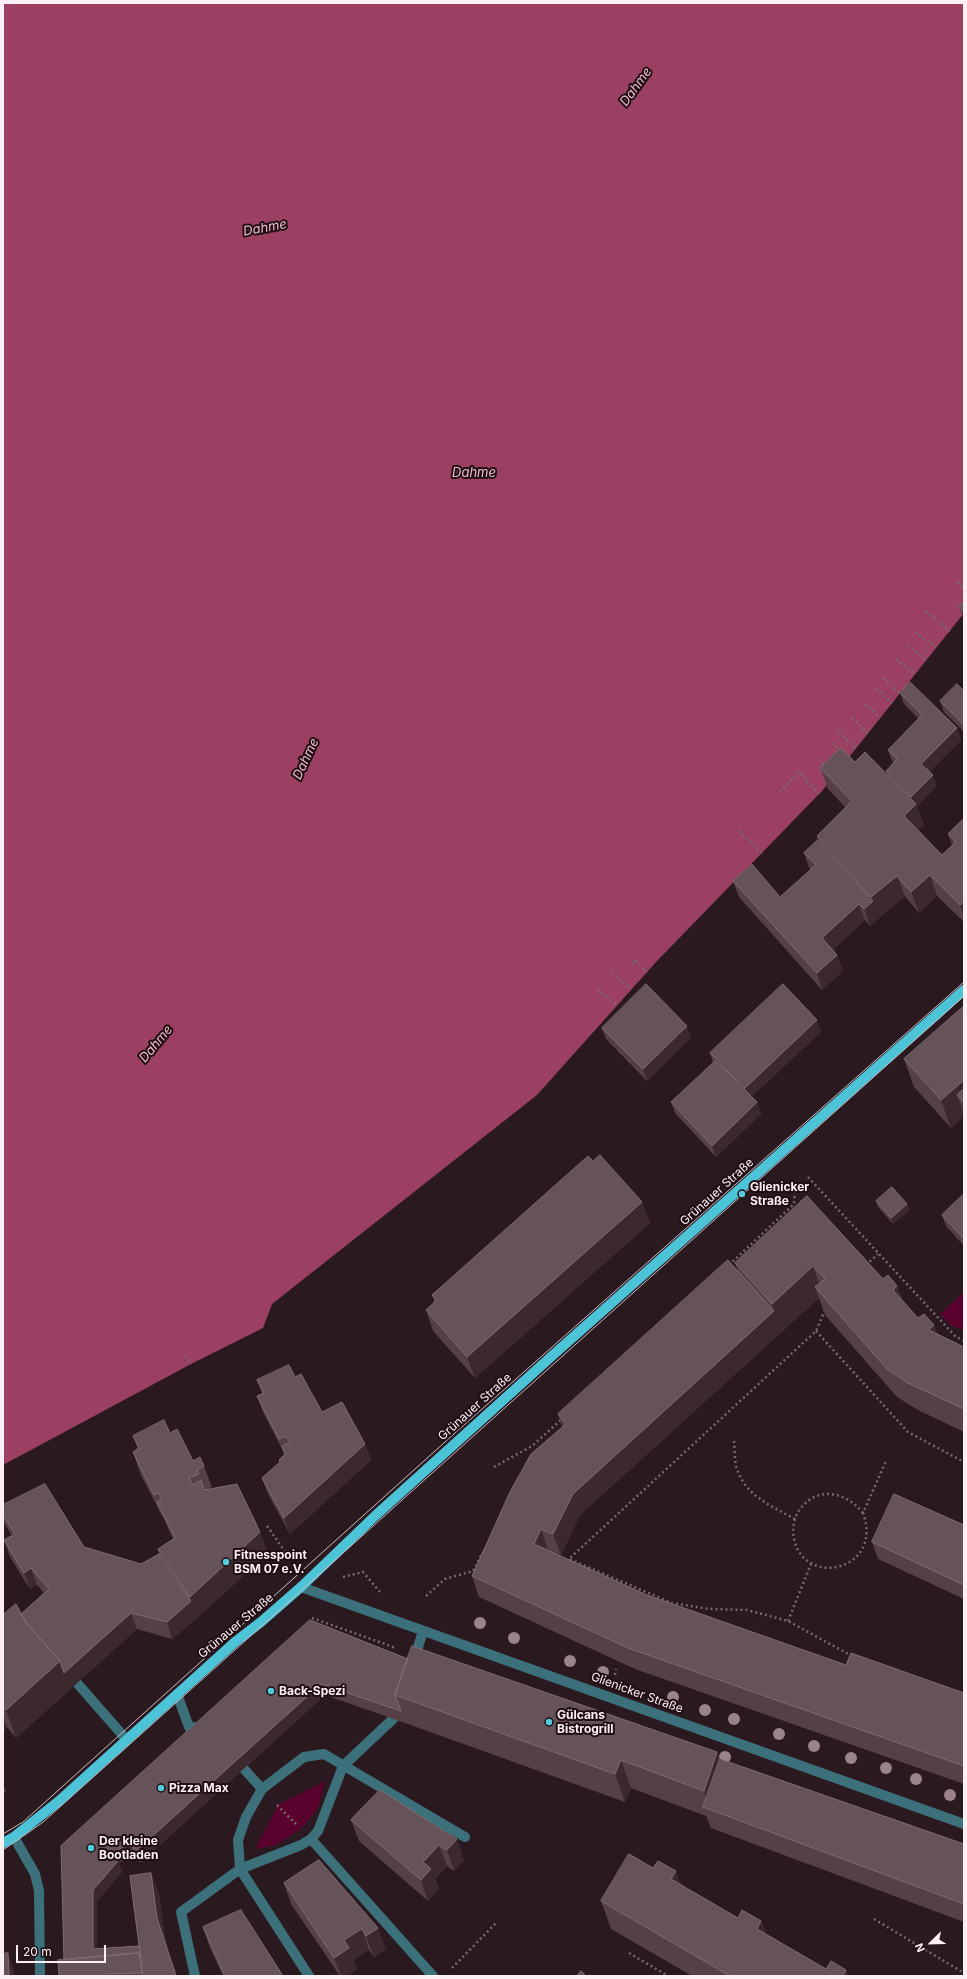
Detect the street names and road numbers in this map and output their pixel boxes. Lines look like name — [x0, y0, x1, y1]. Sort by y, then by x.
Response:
street label: Grünauer Straße — [677, 1155, 757, 1229]
street label: Grünauer Straße — [435, 1370, 515, 1444]
street label: Grünauer Straße — [196, 1590, 276, 1662]
street label: Glienicker Straße — [589, 1670, 685, 1716]

